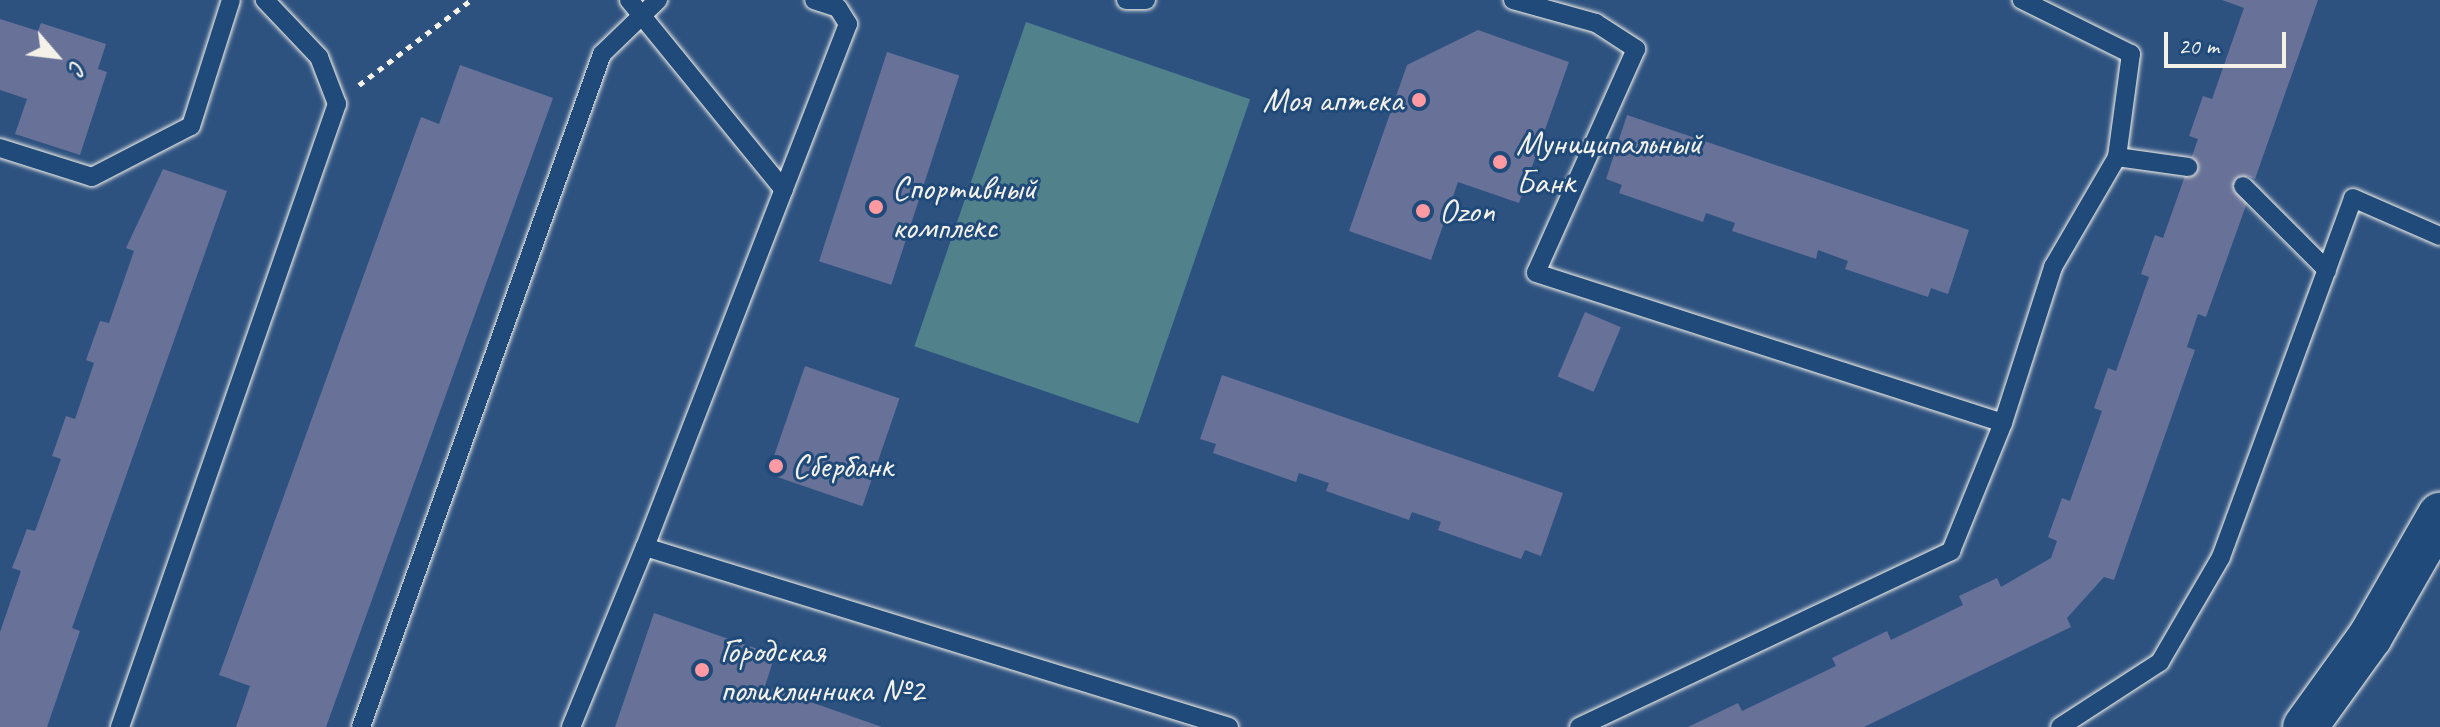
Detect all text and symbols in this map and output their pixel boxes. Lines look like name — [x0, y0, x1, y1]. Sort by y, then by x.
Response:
north arrow — [16, 16, 96, 96]
scale bar — [2168, 16, 2290, 66]
text: 20 m — [2178, 31, 2219, 61]
text: С — [62, 56, 92, 79]
place label: Моя аптека — [1261, 80, 1403, 120]
marker: Моя аптека — [1410, 91, 1428, 109]
place label: Муниципальный Банк — [1516, 122, 1702, 202]
marker: Муниципальный Банк — [1491, 153, 1509, 171]
place label: Спортивный комплекс — [892, 167, 1036, 246]
place label: Ozon — [1439, 191, 1495, 231]
marker: Спортивный комплекс — [867, 198, 885, 216]
marker: Ozon — [1414, 202, 1432, 220]
place label: Сбербанк — [792, 446, 893, 486]
marker: Сбербанк — [767, 457, 785, 475]
place label: Городская поликлинника №2 — [720, 630, 924, 710]
marker: Городская поликлинника №2 — [691, 659, 713, 681]

